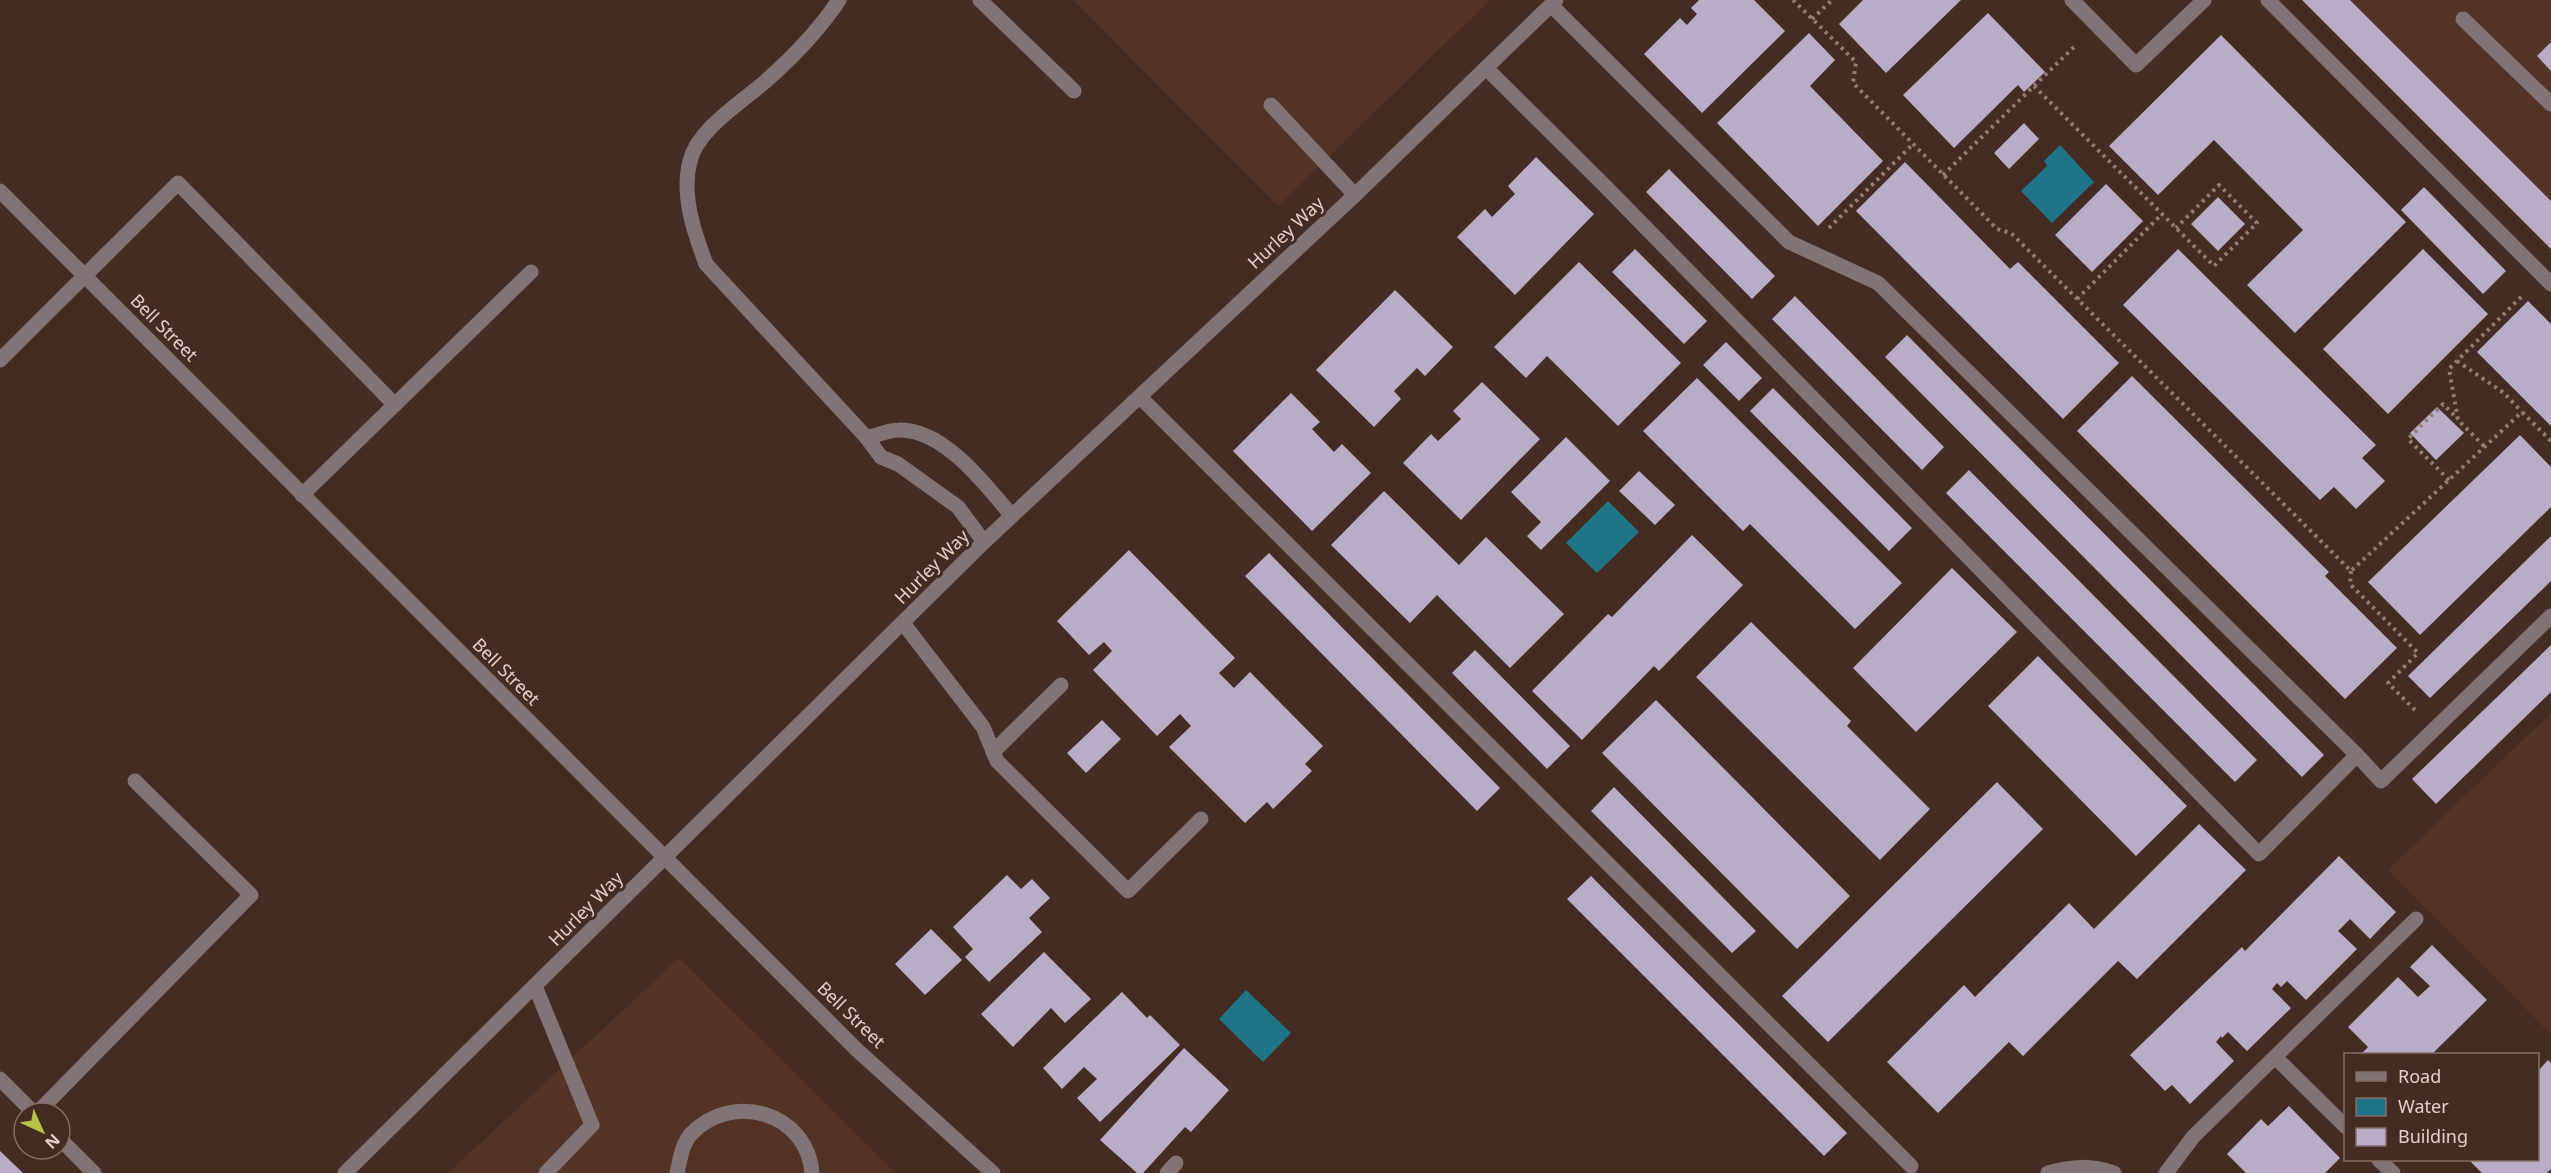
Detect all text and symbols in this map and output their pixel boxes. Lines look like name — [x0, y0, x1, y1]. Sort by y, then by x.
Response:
street label: Hurley Way — [1242, 190, 1329, 274]
street label: Bell Street — [126, 288, 204, 367]
street label: Hurley Way — [889, 523, 974, 609]
street label: Bell Street — [468, 632, 546, 711]
street label: Hurley Way — [543, 865, 628, 951]
street label: Bell Street — [812, 976, 891, 1053]
legend — [2344, 1053, 2539, 1161]
text: Road — [2398, 1064, 2441, 1088]
text: Water — [2398, 1094, 2449, 1118]
north arrow — [12, 1101, 72, 1161]
text: Building — [2398, 1124, 2468, 1148]
text: N — [40, 1129, 65, 1154]

